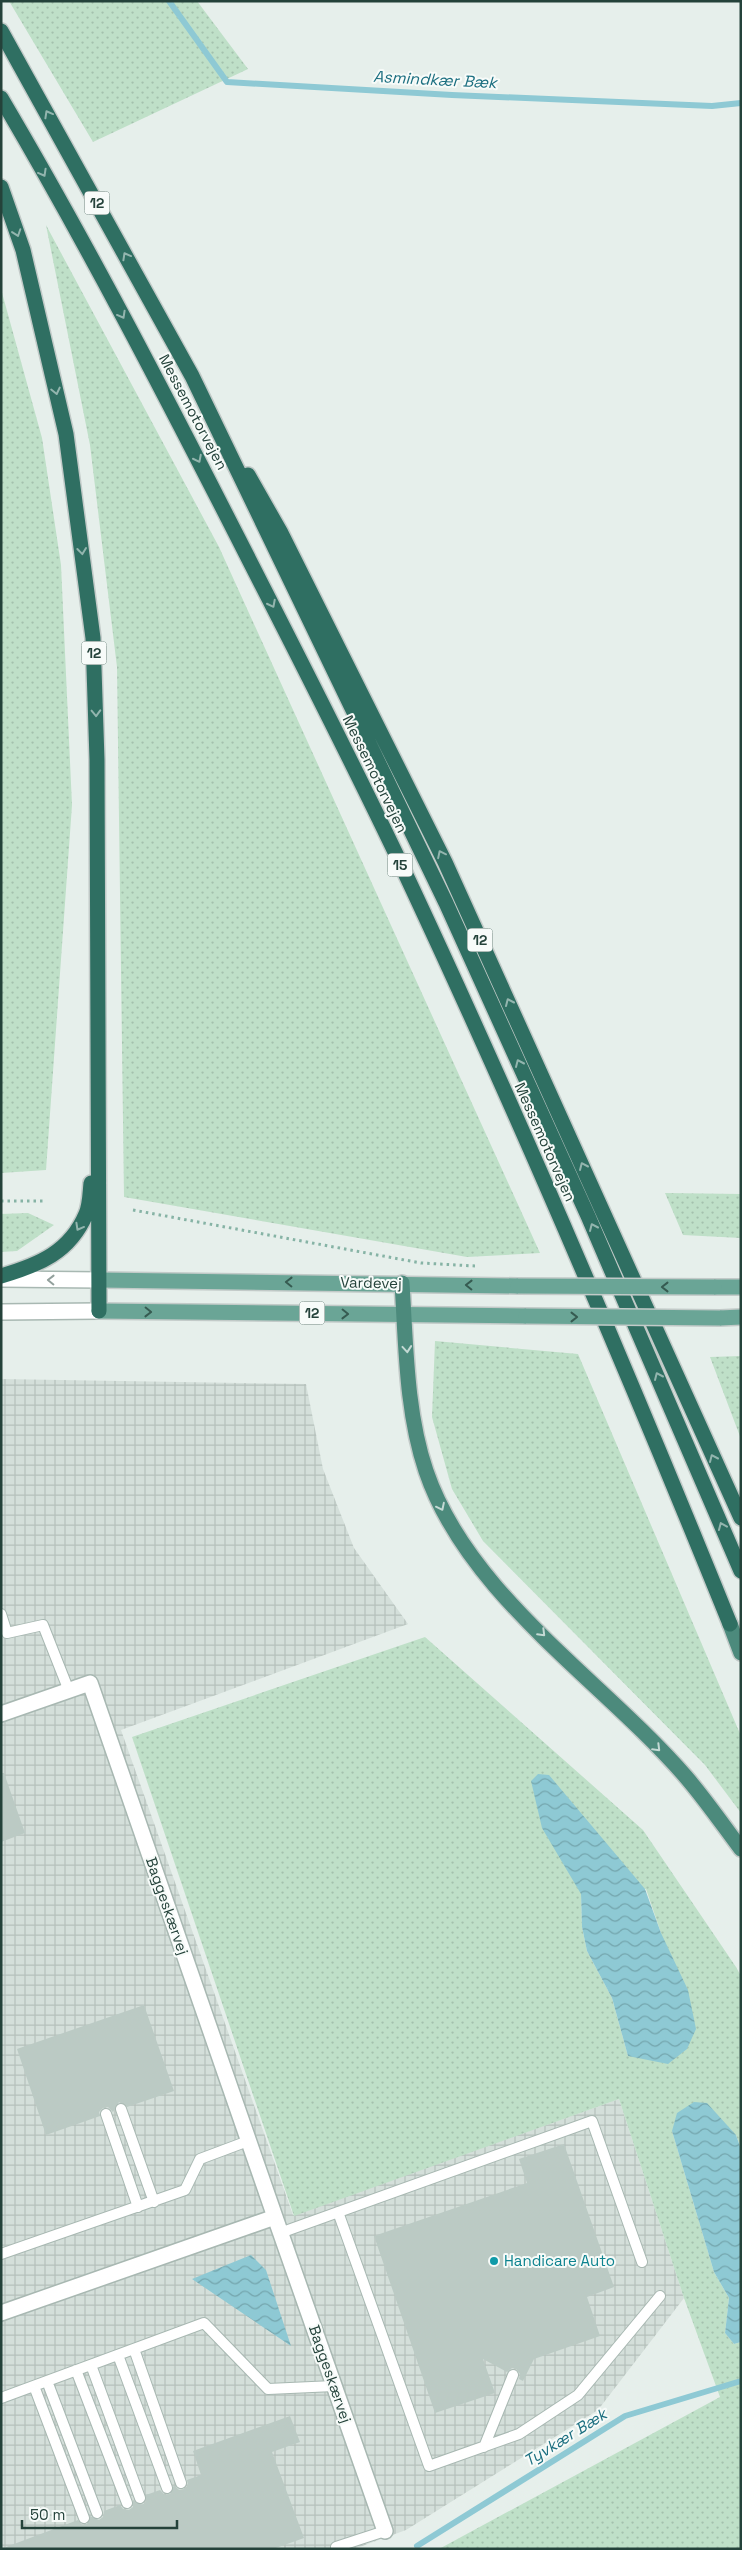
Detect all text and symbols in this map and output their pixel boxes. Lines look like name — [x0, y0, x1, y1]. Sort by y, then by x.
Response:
water label: Asmindkær Bæk — [373, 66, 500, 93]
one-way arrow — [45, 110, 55, 119]
one-way arrow — [37, 168, 47, 177]
road number: 12 — [84, 192, 110, 214]
one-way arrow — [11, 228, 21, 237]
one-way arrow — [123, 252, 133, 261]
one-way arrow — [115, 310, 125, 319]
street label: Messemotorvejen — [155, 351, 232, 473]
one-way arrow — [50, 386, 61, 395]
one-way arrow — [192, 454, 202, 463]
one-way arrow — [76, 547, 87, 555]
one-way arrow — [266, 598, 276, 607]
road number: 12 — [82, 641, 106, 664]
one-way arrow — [90, 709, 101, 717]
street label: Messemotorvejen — [339, 712, 412, 836]
one-way arrow — [437, 850, 447, 859]
road number: 15 — [388, 854, 412, 876]
road number: 12 — [468, 928, 492, 952]
one-way arrow — [504, 998, 515, 1007]
one-way arrow — [514, 1059, 525, 1068]
street label: Messemotorvejen — [511, 1079, 580, 1204]
one-way arrow — [579, 1162, 590, 1171]
one-way arrow — [75, 1222, 85, 1231]
one-way arrow — [589, 1223, 600, 1232]
street label: Vardevej — [340, 1272, 402, 1293]
one-way arrow — [47, 1275, 54, 1285]
one-way arrow — [285, 1277, 292, 1287]
one-way arrow — [465, 1280, 472, 1290]
one-way arrow — [661, 1281, 669, 1292]
road number: 12 — [300, 1302, 324, 1325]
one-way arrow — [144, 1307, 152, 1317]
one-way arrow — [342, 1309, 350, 1319]
one-way arrow — [571, 1311, 579, 1322]
one-way arrow — [401, 1346, 412, 1354]
one-way arrow — [654, 1372, 665, 1381]
one-way arrow — [708, 1454, 719, 1463]
one-way arrow — [435, 1502, 445, 1511]
one-way arrow — [717, 1522, 728, 1531]
one-way arrow — [536, 1628, 545, 1637]
one-way arrow — [651, 1742, 660, 1751]
street label: Baggeskærvej — [142, 1854, 193, 1957]
place label: Handicare Auto — [504, 2251, 615, 2270]
marker: Handicare Auto — [488, 2255, 500, 2267]
street label: Baggeskærvej — [305, 2322, 356, 2425]
water label: Tyvkær Bæk — [520, 2402, 613, 2471]
scale bar — [22, 2498, 178, 2530]
text: 50 m — [30, 2505, 65, 2524]

